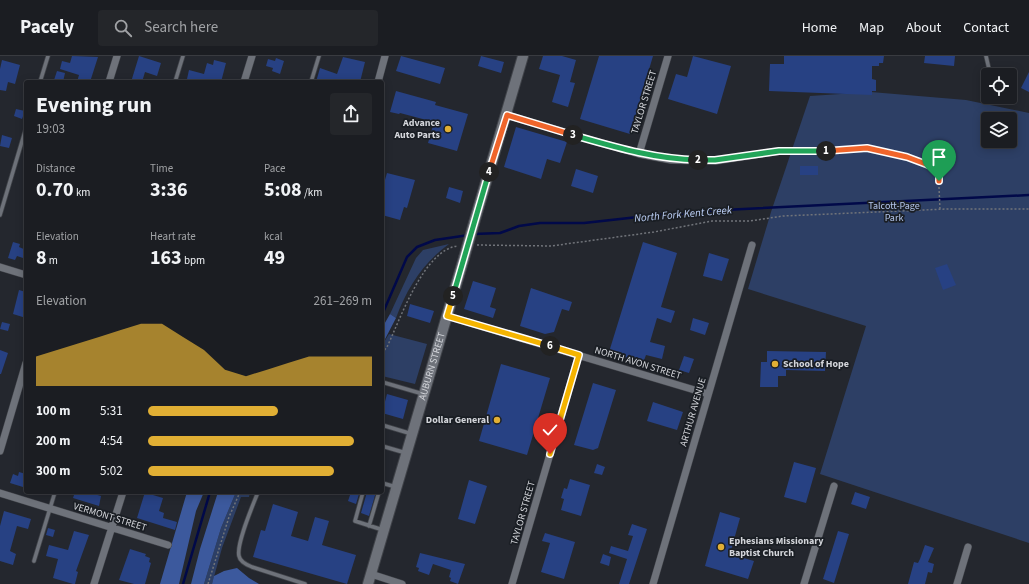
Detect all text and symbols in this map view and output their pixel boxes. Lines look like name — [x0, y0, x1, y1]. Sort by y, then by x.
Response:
search box — [98, 10, 378, 46]
text: Pacely — [20, 14, 74, 41]
icon: search — [112, 17, 134, 39]
text: Search here — [144, 17, 218, 38]
text: Home — [802, 18, 837, 38]
text: Map — [859, 18, 884, 38]
text: About — [906, 18, 941, 38]
text: Contact — [963, 18, 1009, 38]
street label: TAYLOR STREET — [628, 68, 661, 136]
map controls — [981, 68, 1017, 148]
button: locate — [981, 68, 1017, 104]
text: Evening run — [36, 89, 152, 121]
button: share — [330, 93, 372, 135]
button: layers — [981, 112, 1017, 148]
place label: Advance Auto Parts — [393, 116, 441, 142]
text: 19:03 — [36, 120, 65, 138]
marker: Advance Auto Parts — [443, 124, 453, 134]
pin: 3 — [563, 125, 583, 145]
text: 3 — [570, 127, 576, 142]
pin — [922, 140, 956, 181]
pin: 1 — [816, 141, 836, 161]
text: 1 — [823, 143, 829, 158]
icon: arrive — [928, 146, 950, 168]
pin: 2 — [688, 150, 708, 170]
text: 2 — [695, 152, 701, 167]
text: Distance — [36, 161, 75, 176]
text: Time — [150, 161, 173, 176]
text: Pace — [264, 161, 286, 176]
pin: 4 — [479, 162, 499, 182]
text: 4 — [486, 164, 492, 179]
text: 0.70 — [36, 176, 74, 204]
text: 3:36 — [150, 176, 188, 204]
text: 5:08 — [264, 176, 302, 204]
text: km — [74, 185, 90, 200]
text: /km — [302, 185, 322, 200]
park label: Talcott-Page Park — [868, 199, 920, 225]
water label: North Fork Kent Creek — [634, 202, 733, 226]
text: Elevation — [36, 229, 79, 244]
text: Heart rate — [150, 229, 196, 244]
text: kcal — [264, 229, 283, 244]
text: 8 — [36, 244, 47, 272]
text: 163 — [150, 244, 182, 272]
text: 49 — [264, 244, 285, 272]
text: m — [47, 253, 58, 268]
text: bpm — [182, 253, 205, 268]
pin: 5 — [443, 286, 463, 306]
text: 5 — [450, 288, 456, 303]
text: Elevation — [36, 292, 87, 310]
text: 261–269 m — [314, 292, 372, 310]
street label: AUBURN STREET — [415, 330, 449, 402]
pin: 6 — [540, 336, 560, 356]
text: 6 — [547, 338, 553, 353]
street label: NORTH AVON STREET — [593, 343, 684, 383]
place label: School of Hope — [783, 357, 849, 371]
marker: School of Hope — [770, 359, 780, 369]
street label: ARTHUR AVENUE — [676, 376, 710, 448]
text: 100 m — [36, 402, 70, 420]
text: 5:31 — [100, 402, 123, 420]
place label: Dollar General — [426, 413, 489, 427]
pin — [533, 413, 567, 454]
marker: Dollar General — [492, 415, 502, 425]
icon: check — [539, 419, 561, 441]
text: 200 m — [36, 432, 70, 450]
text: 4:54 — [100, 432, 123, 450]
text: 300 m — [36, 462, 70, 480]
text: 5:02 — [100, 462, 123, 480]
street label: TAYLOR STREET — [507, 479, 539, 547]
street label: VERMONT STREET — [72, 499, 149, 535]
place label: Ephesians Missionary Baptist Church — [729, 534, 824, 560]
marker: Ephesians Missionary Baptist Church — [716, 542, 726, 552]

